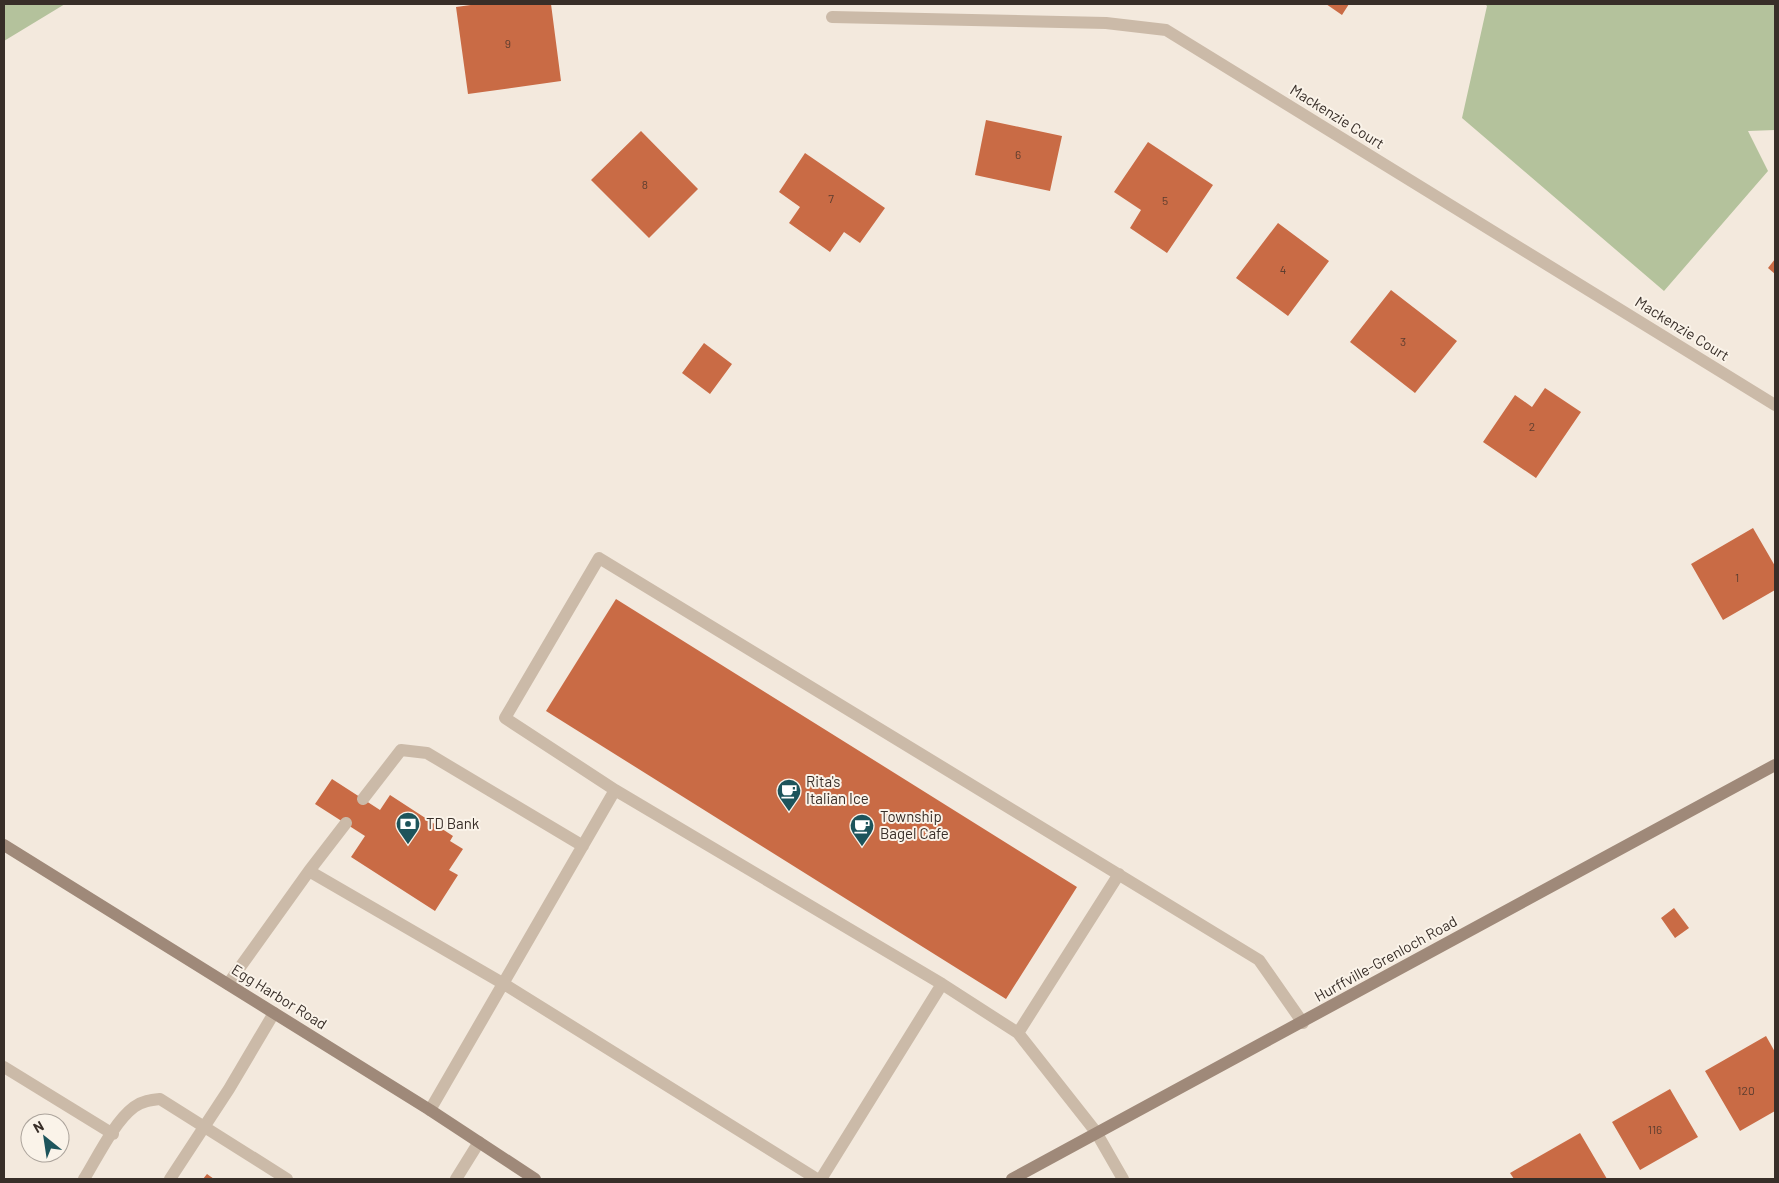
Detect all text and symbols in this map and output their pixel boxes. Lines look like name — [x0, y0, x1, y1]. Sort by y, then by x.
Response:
house number: 9 — [505, 36, 511, 50]
street label: Mackenzie Court — [1287, 80, 1388, 152]
house number: 6 — [1015, 147, 1021, 161]
house number: 8 — [642, 177, 648, 191]
house number: 7 — [828, 191, 834, 205]
house number: 5 — [1162, 193, 1168, 207]
house number: 4 — [1280, 262, 1286, 276]
street label: Mackenzie Court — [1632, 292, 1733, 364]
house number: 3 — [1400, 334, 1406, 348]
house number: 2 — [1529, 419, 1535, 433]
house number: 1 — [1735, 570, 1739, 584]
place label: Rita's Italian Ice — [806, 772, 869, 807]
cafe icon: Rita's Italian Ice — [776, 778, 802, 812]
place label: Township Bagel Cafe — [880, 807, 949, 842]
bank icon: TD Bank — [395, 811, 421, 845]
cafe icon: Township Bagel Cafe — [849, 813, 875, 847]
place label: TD Bank — [426, 814, 480, 832]
street label: Hurffville-Grenloch Road — [1311, 911, 1460, 1005]
street label: Egg Harbor Road — [229, 960, 330, 1033]
house number: 120 — [1737, 1083, 1755, 1097]
north arrow — [20, 1113, 70, 1163]
text: N — [30, 1117, 47, 1136]
house number: 116 — [1648, 1122, 1662, 1136]

